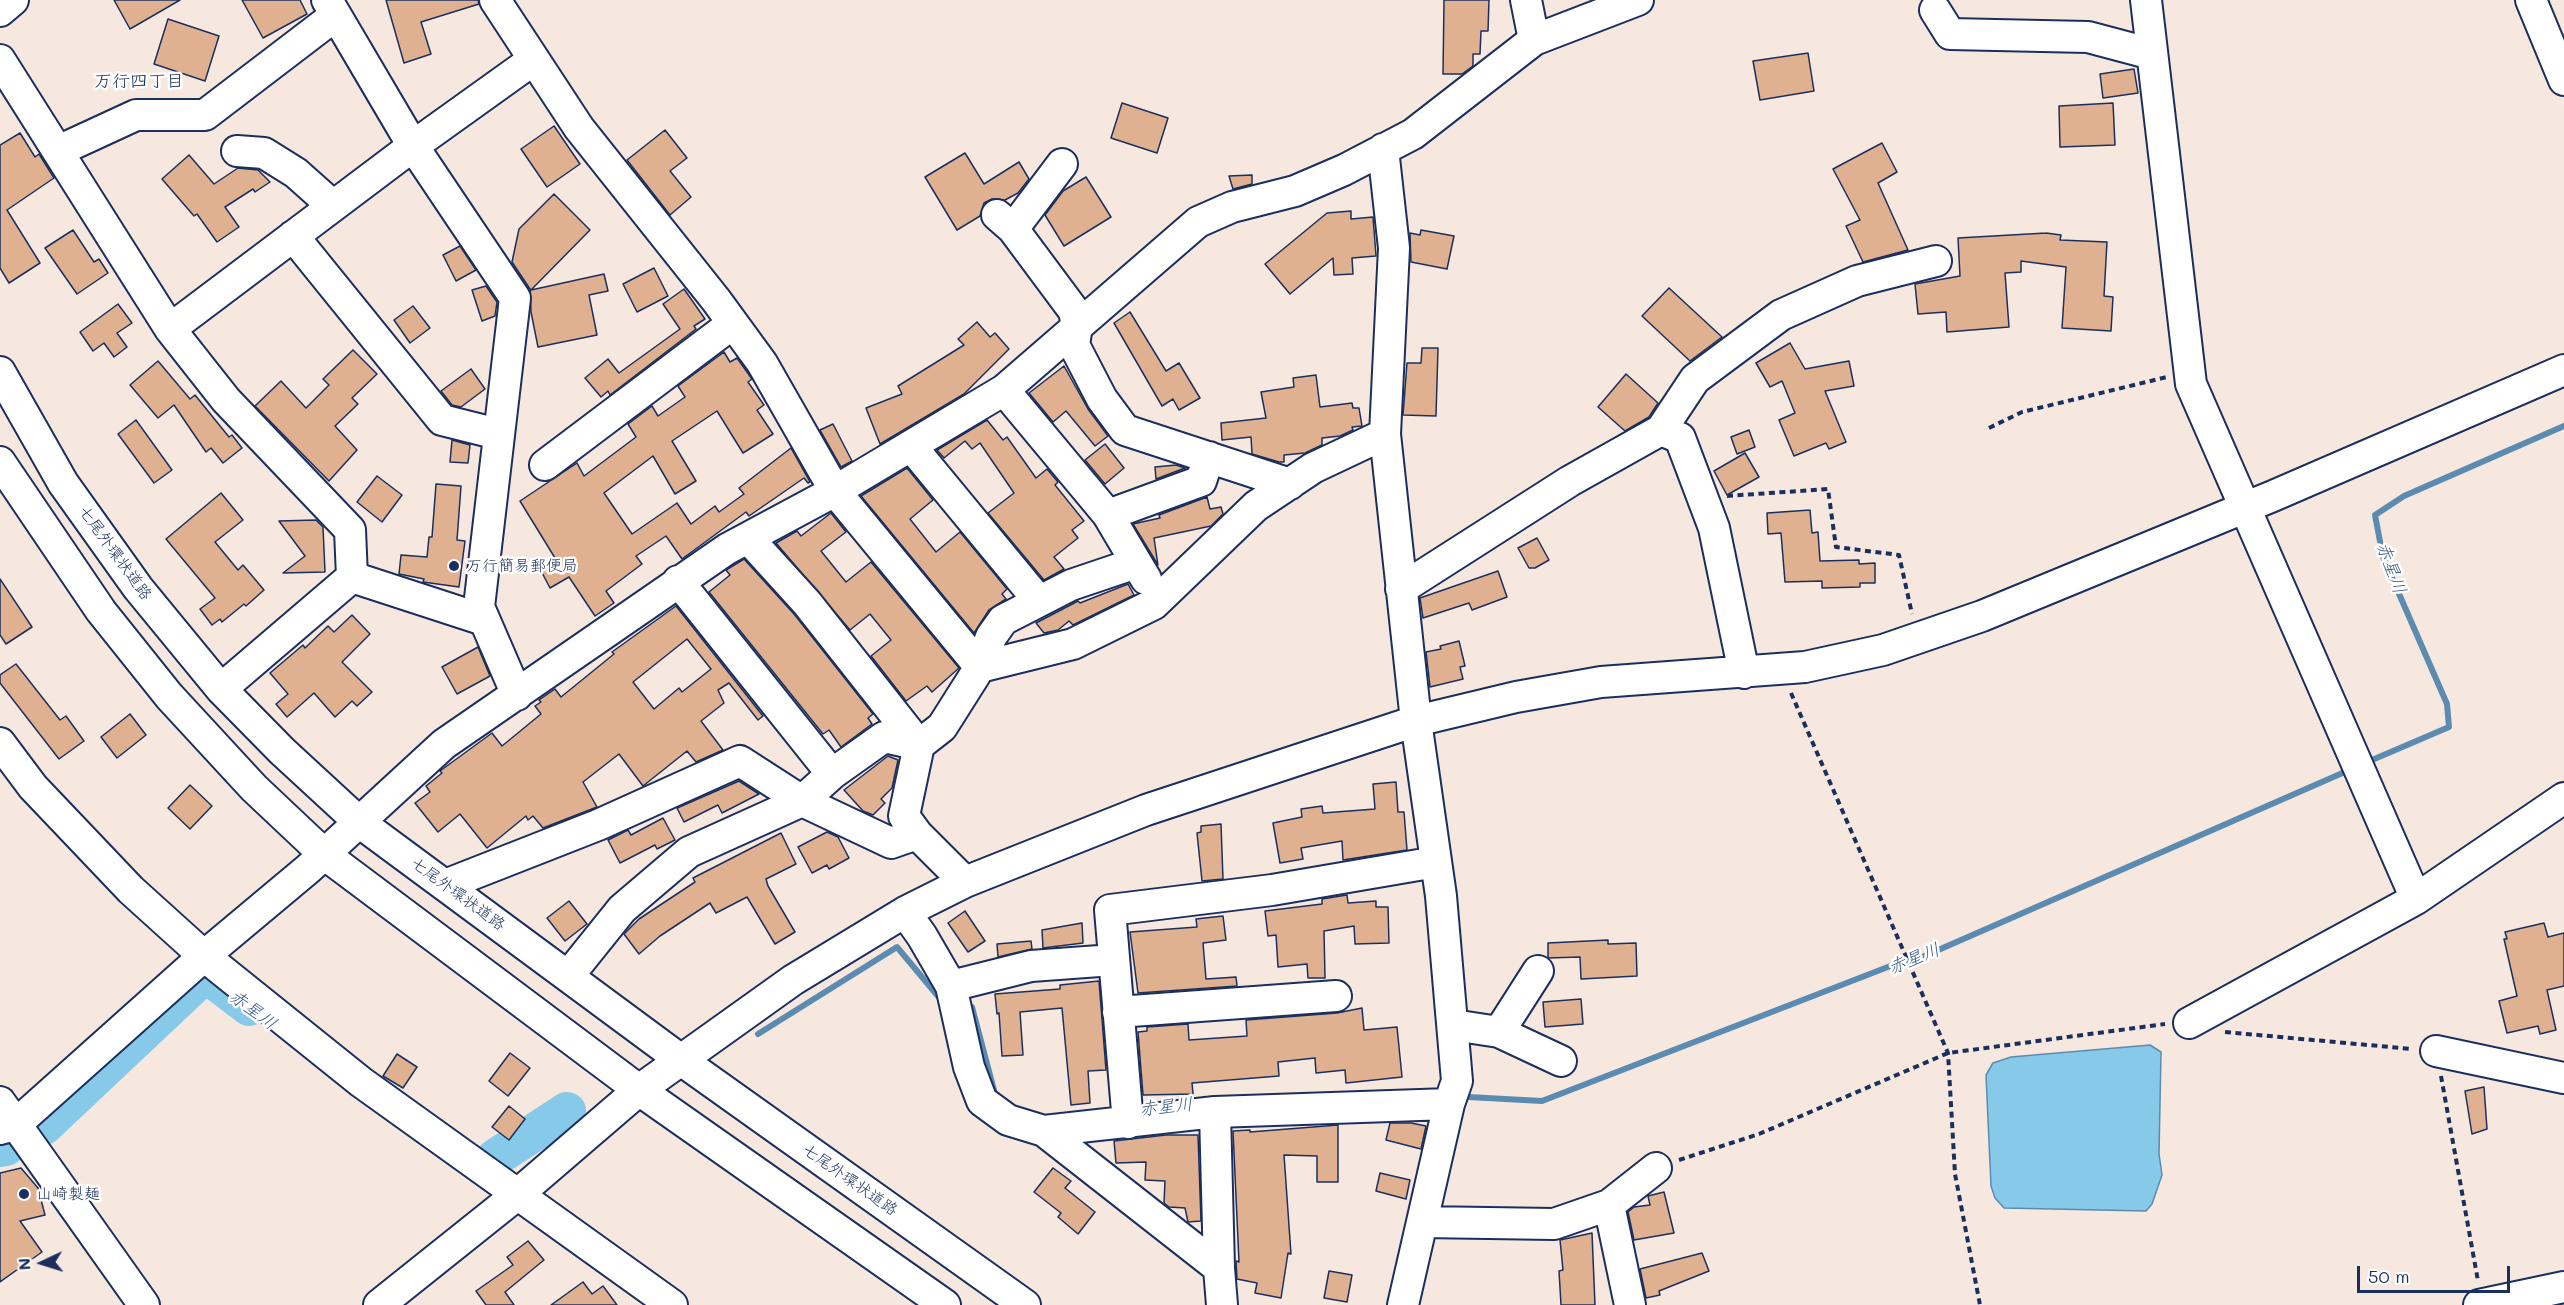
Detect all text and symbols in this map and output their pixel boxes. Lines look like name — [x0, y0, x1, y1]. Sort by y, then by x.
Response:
district label: 万行四丁目 — [94, 70, 184, 92]
street label: 七尾外環状道路 — [74, 502, 156, 604]
water label: 赤星川 — [2372, 539, 2410, 597]
place label: 万行簡易郵便局 — [466, 556, 578, 576]
marker: 万行簡易郵便局 — [447, 559, 461, 573]
street label: 七尾外環状道路 — [407, 853, 509, 935]
water label: 赤星川 — [1885, 939, 1943, 979]
water label: 赤星川 — [225, 985, 281, 1035]
water label: 赤星川 — [1138, 1093, 1194, 1121]
street label: 七尾外環状道路 — [799, 1140, 901, 1220]
place label: 山崎製麺 — [36, 1184, 100, 1204]
marker: 山崎製麺 — [17, 1187, 31, 1201]
north arrow — [12, 1233, 72, 1293]
scale bar — [2360, 1254, 2513, 1292]
text: N — [13, 1257, 34, 1271]
text: 50 m — [2368, 1264, 2410, 1288]

